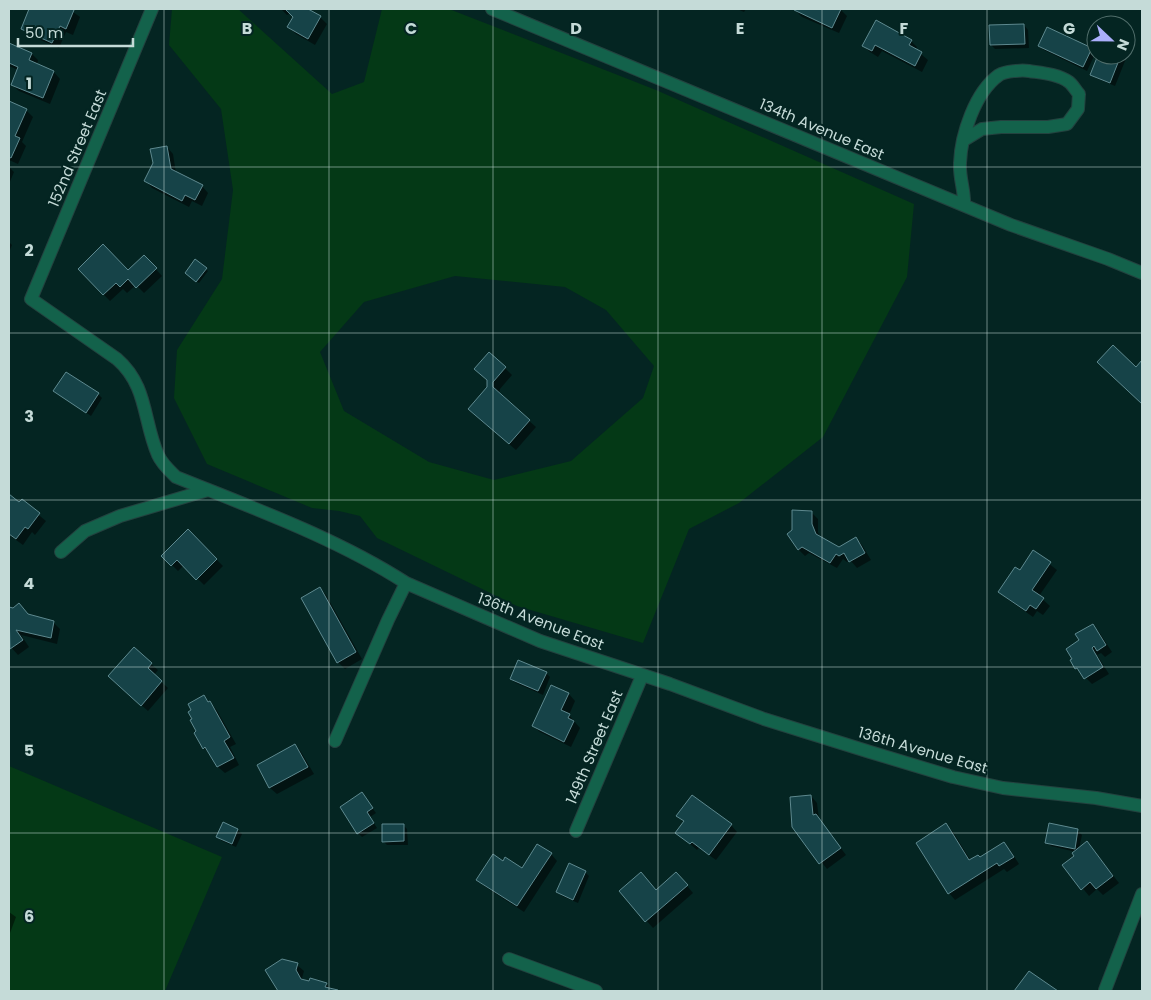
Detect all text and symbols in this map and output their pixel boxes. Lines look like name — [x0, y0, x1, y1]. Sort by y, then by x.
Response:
scale bar — [18, 15, 132, 47]
north arrow — [1086, 15, 1136, 65]
text: B — [242, 17, 252, 40]
text: C — [405, 17, 417, 40]
text: D — [570, 17, 582, 40]
text: E — [736, 17, 744, 40]
text: F — [900, 17, 909, 40]
text: G — [1063, 17, 1075, 40]
text: 50 m — [25, 22, 63, 43]
text: N — [1112, 36, 1134, 53]
text: 1 — [26, 72, 32, 95]
street label: 152nd Street East — [43, 86, 111, 210]
street label: 134th Avenue East — [756, 93, 888, 165]
text: 2 — [24, 239, 34, 262]
text: 3 — [24, 405, 34, 428]
text: 4 — [24, 572, 35, 595]
street label: 136th Avenue East — [475, 587, 607, 655]
street label: 149th Street East — [561, 687, 627, 807]
street label: 136th Avenue East — [856, 721, 990, 779]
text: 5 — [24, 739, 34, 762]
text: 6 — [24, 905, 34, 928]

